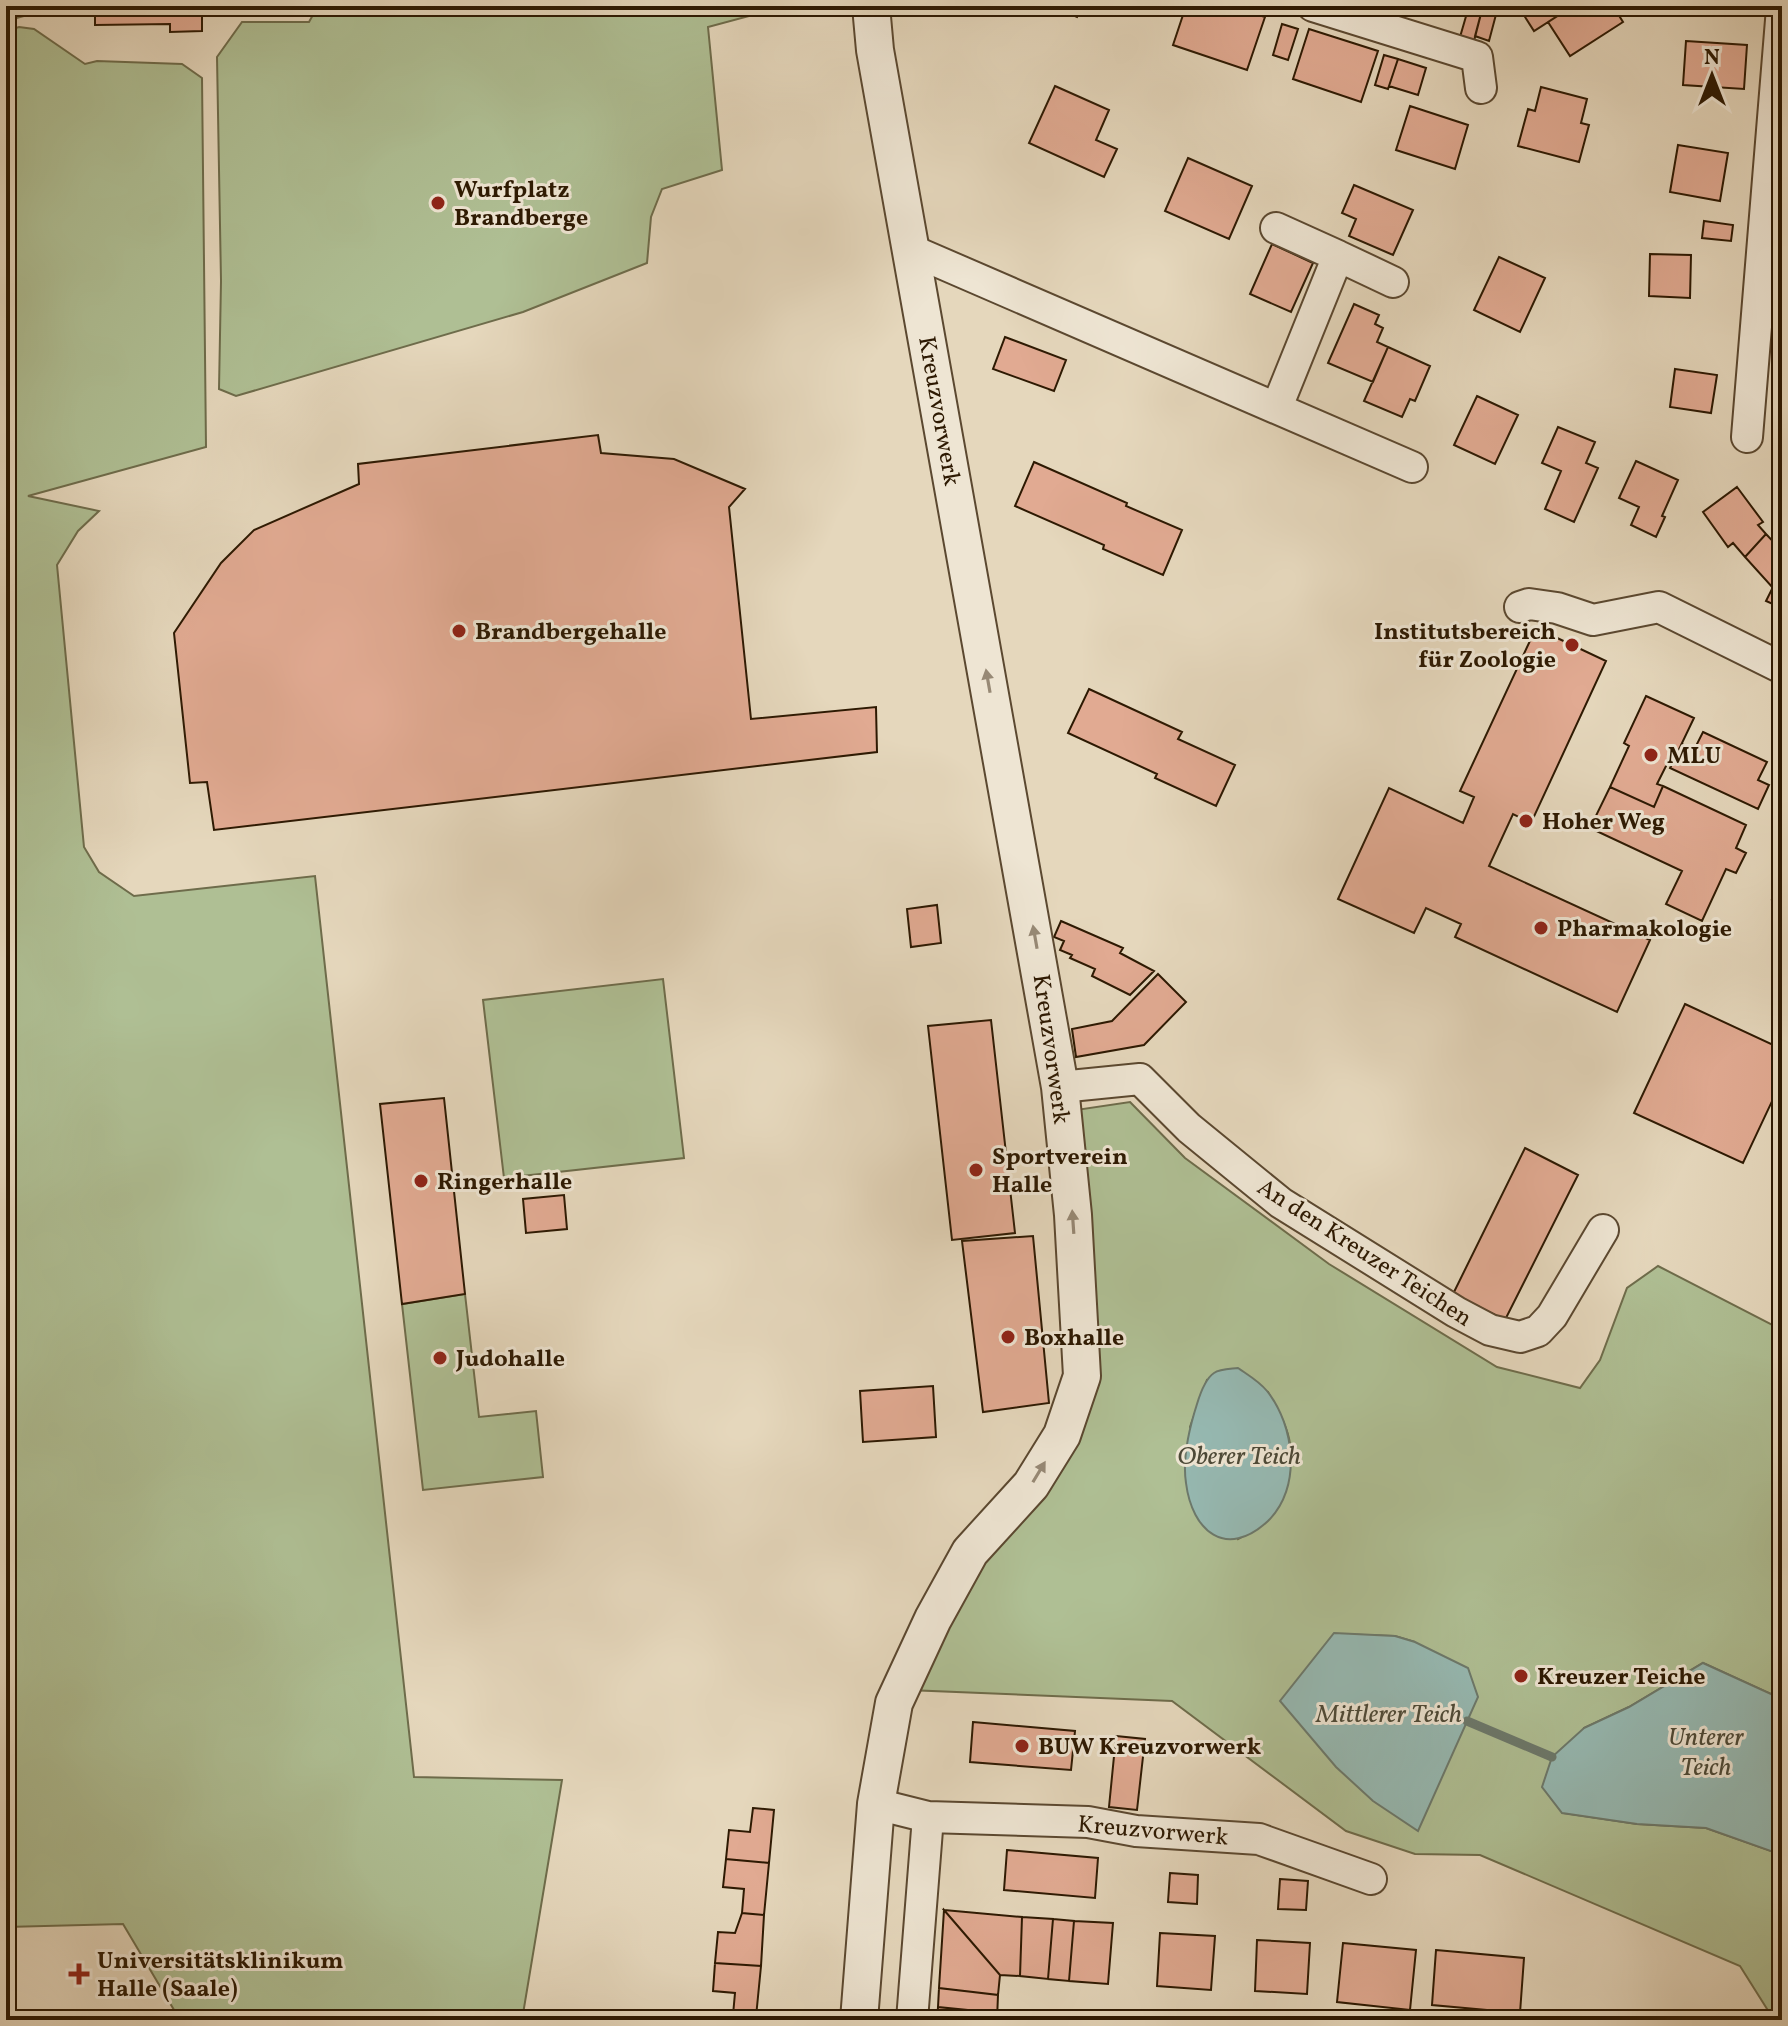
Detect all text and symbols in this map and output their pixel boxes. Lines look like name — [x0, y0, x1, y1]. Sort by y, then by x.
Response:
north arrow — [1672, 36, 1752, 116]
text: N — [1704, 43, 1720, 74]
place label: Wurfplatz Brandberge — [454, 174, 588, 236]
marker: Wurfplatz Brandberge — [429, 194, 447, 212]
street label: Kreuzvorwerk — [908, 334, 968, 489]
place label: Brandbergehalle — [475, 616, 666, 650]
place label: Institutsbereich für Zoologie — [1374, 616, 1556, 678]
marker: Brandbergehalle — [450, 622, 468, 640]
marker: Institutsbereich für Zoologie — [1563, 636, 1581, 654]
one-way arrow — [982, 668, 994, 693]
place label: MLU — [1667, 740, 1721, 774]
marker: MLU — [1642, 746, 1660, 764]
place label: Hoher Weg — [1542, 806, 1665, 840]
marker: Hoher Weg — [1517, 812, 1535, 830]
place label: Pharmakologie — [1557, 913, 1732, 947]
marker: Pharmakologie — [1532, 919, 1550, 937]
one-way arrow — [1028, 924, 1040, 949]
street label: Kreuzvorwerk — [1023, 972, 1077, 1127]
place label: Sportverein Halle — [992, 1141, 1128, 1203]
marker: Sportverein Halle — [967, 1161, 985, 1179]
place label: Ringerhalle — [437, 1166, 572, 1200]
street label: An den Kreuzer Teichen — [1250, 1171, 1478, 1336]
marker: Ringerhalle — [412, 1172, 430, 1190]
one-way arrow — [1066, 1209, 1079, 1234]
place label: Boxhalle — [1024, 1322, 1124, 1356]
marker: Boxhalle — [999, 1328, 1017, 1346]
place label: Judohalle — [455, 1343, 565, 1377]
marker: Judohalle — [431, 1349, 449, 1367]
water label: Oberer Teich — [1177, 1439, 1301, 1475]
one-way arrow — [1032, 1461, 1046, 1483]
place label: Kreuzer Teiche — [1537, 1661, 1706, 1695]
marker: Kreuzer Teiche — [1512, 1667, 1530, 1685]
water label: Mittlerer Teich — [1315, 1697, 1462, 1733]
water label: Unterer Teich — [1668, 1720, 1744, 1786]
place label: BUW Kreuzvorwerk — [1038, 1731, 1262, 1765]
marker: BUW Kreuzvorwerk — [1013, 1737, 1031, 1755]
street label: Kreuzvorwerk — [1076, 1808, 1230, 1856]
place label: Universitätsklinikum Halle (Saale) — [97, 1945, 344, 2007]
marker: Universitätsklinikum Halle (Saale) — [68, 1963, 90, 1985]

